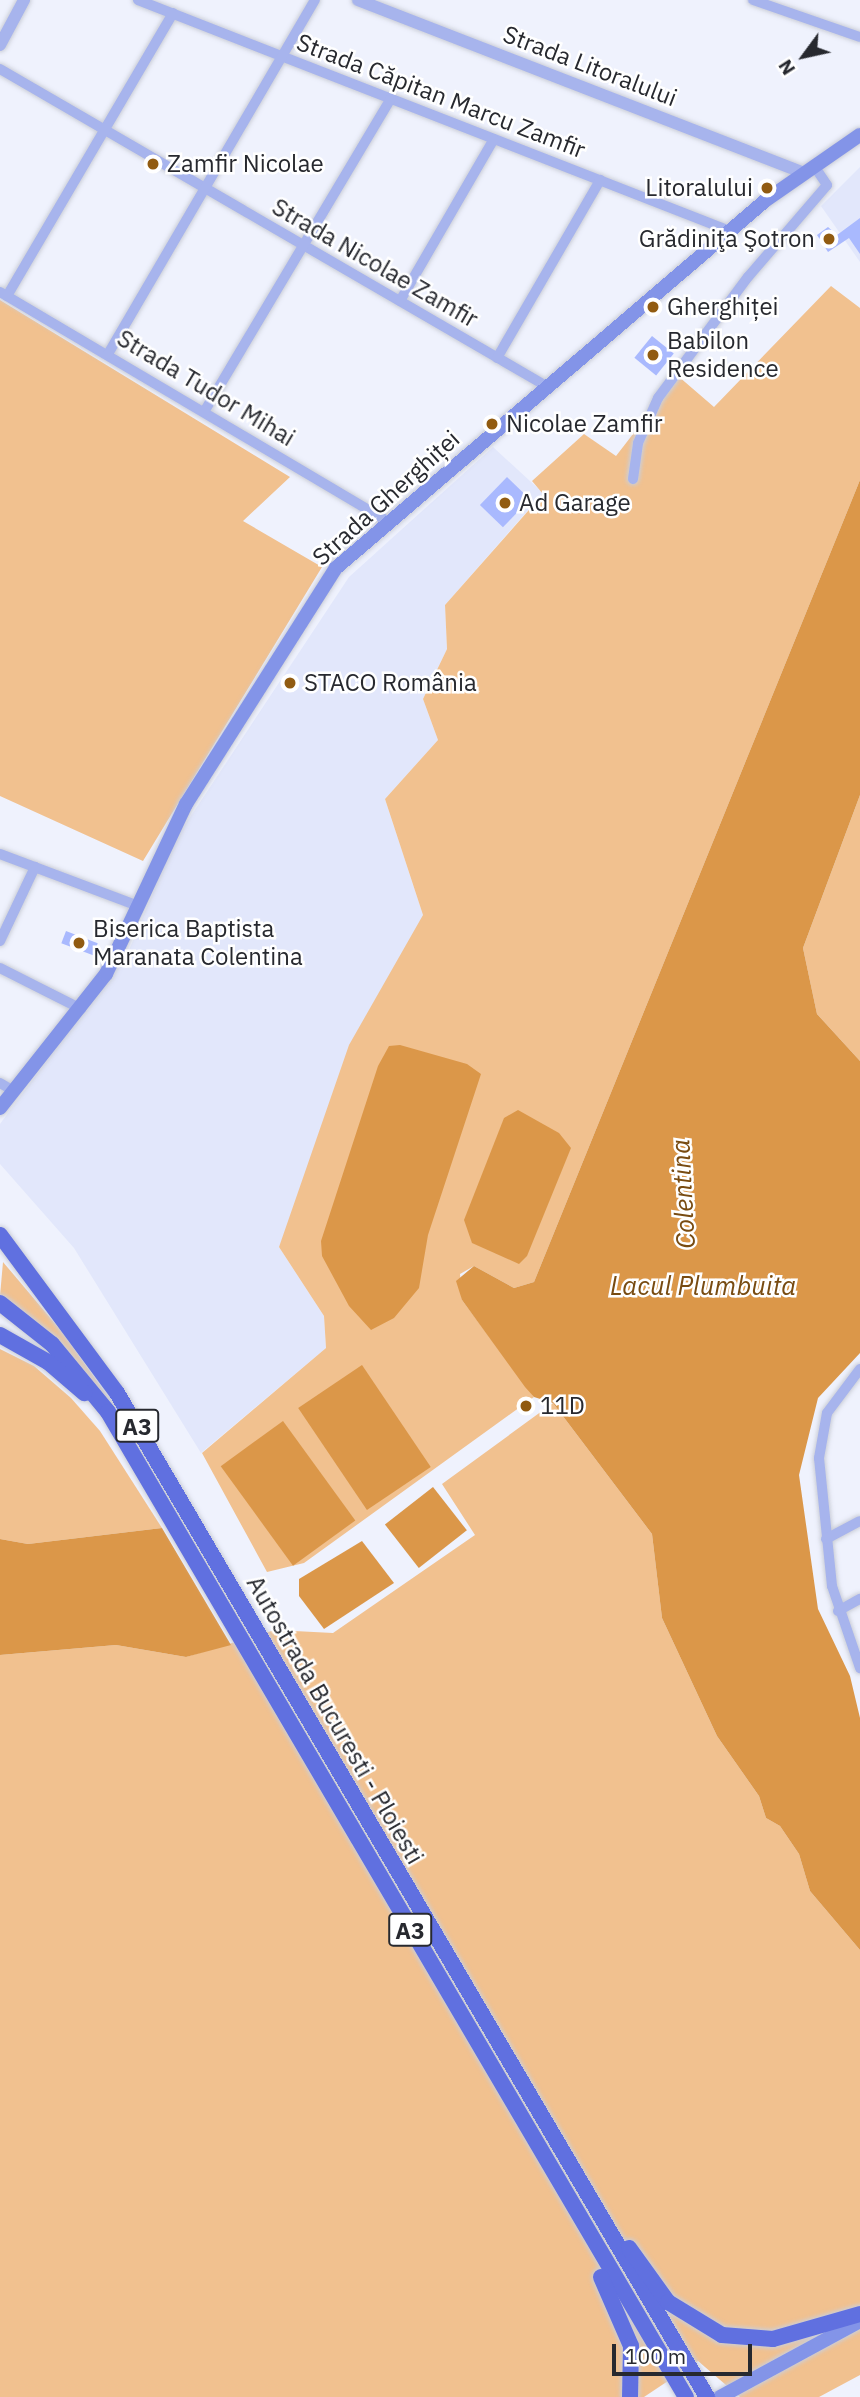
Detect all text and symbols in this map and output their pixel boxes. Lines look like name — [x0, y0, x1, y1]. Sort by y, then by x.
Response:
street label: Strada Litoralului — [499, 20, 681, 112]
north arrow — [769, 21, 839, 91]
street label: Strada Căpitan Marcu Zamfir — [293, 28, 589, 164]
text: N — [773, 55, 800, 80]
place label: Zamfir Nicolae — [167, 150, 324, 178]
marker: Zamfir Nicolae — [145, 156, 161, 172]
place label: Litoralului — [645, 174, 753, 202]
marker: Litoralului — [759, 180, 775, 196]
street label: Strada Nicolae Zamfir — [267, 192, 483, 334]
place label: Grădiniţa Şotron — [639, 225, 815, 253]
marker: Grădiniţa Şotron — [821, 231, 837, 247]
place label: Gherghiței — [667, 293, 779, 321]
marker: Gherghiței — [645, 299, 661, 315]
street label: Strada Tudor Mihai — [112, 324, 300, 452]
place label: Babilon Residence — [667, 327, 779, 383]
marker: Babilon Residence — [645, 347, 661, 363]
place label: Nicolae Zamfir — [506, 410, 663, 438]
marker: Nicolae Zamfir — [484, 416, 500, 432]
street label: Strada Gherghiței — [307, 424, 465, 572]
place label: Ad Garage — [519, 489, 631, 517]
marker: Ad Garage — [497, 495, 513, 511]
place label: STACO România — [304, 669, 477, 697]
marker: STACO România — [282, 675, 298, 691]
place label: Biserica Baptista Maranata Colentina — [93, 915, 303, 971]
marker: Biserica Baptista Maranata Colentina — [71, 935, 87, 951]
water label: Colentina — [665, 1138, 701, 1250]
water label: Lacul Plumbuita — [610, 1270, 796, 1302]
place label: 11D — [540, 1392, 585, 1420]
marker: 11D — [518, 1398, 534, 1414]
road number: A3 — [114, 1406, 160, 1446]
street label: Autostrada Bucuresti - Ploiesti — [241, 1571, 429, 1869]
road number: A3 — [387, 1910, 433, 1950]
scale bar — [615, 2330, 755, 2374]
text: 100 m — [625, 2342, 686, 2370]

